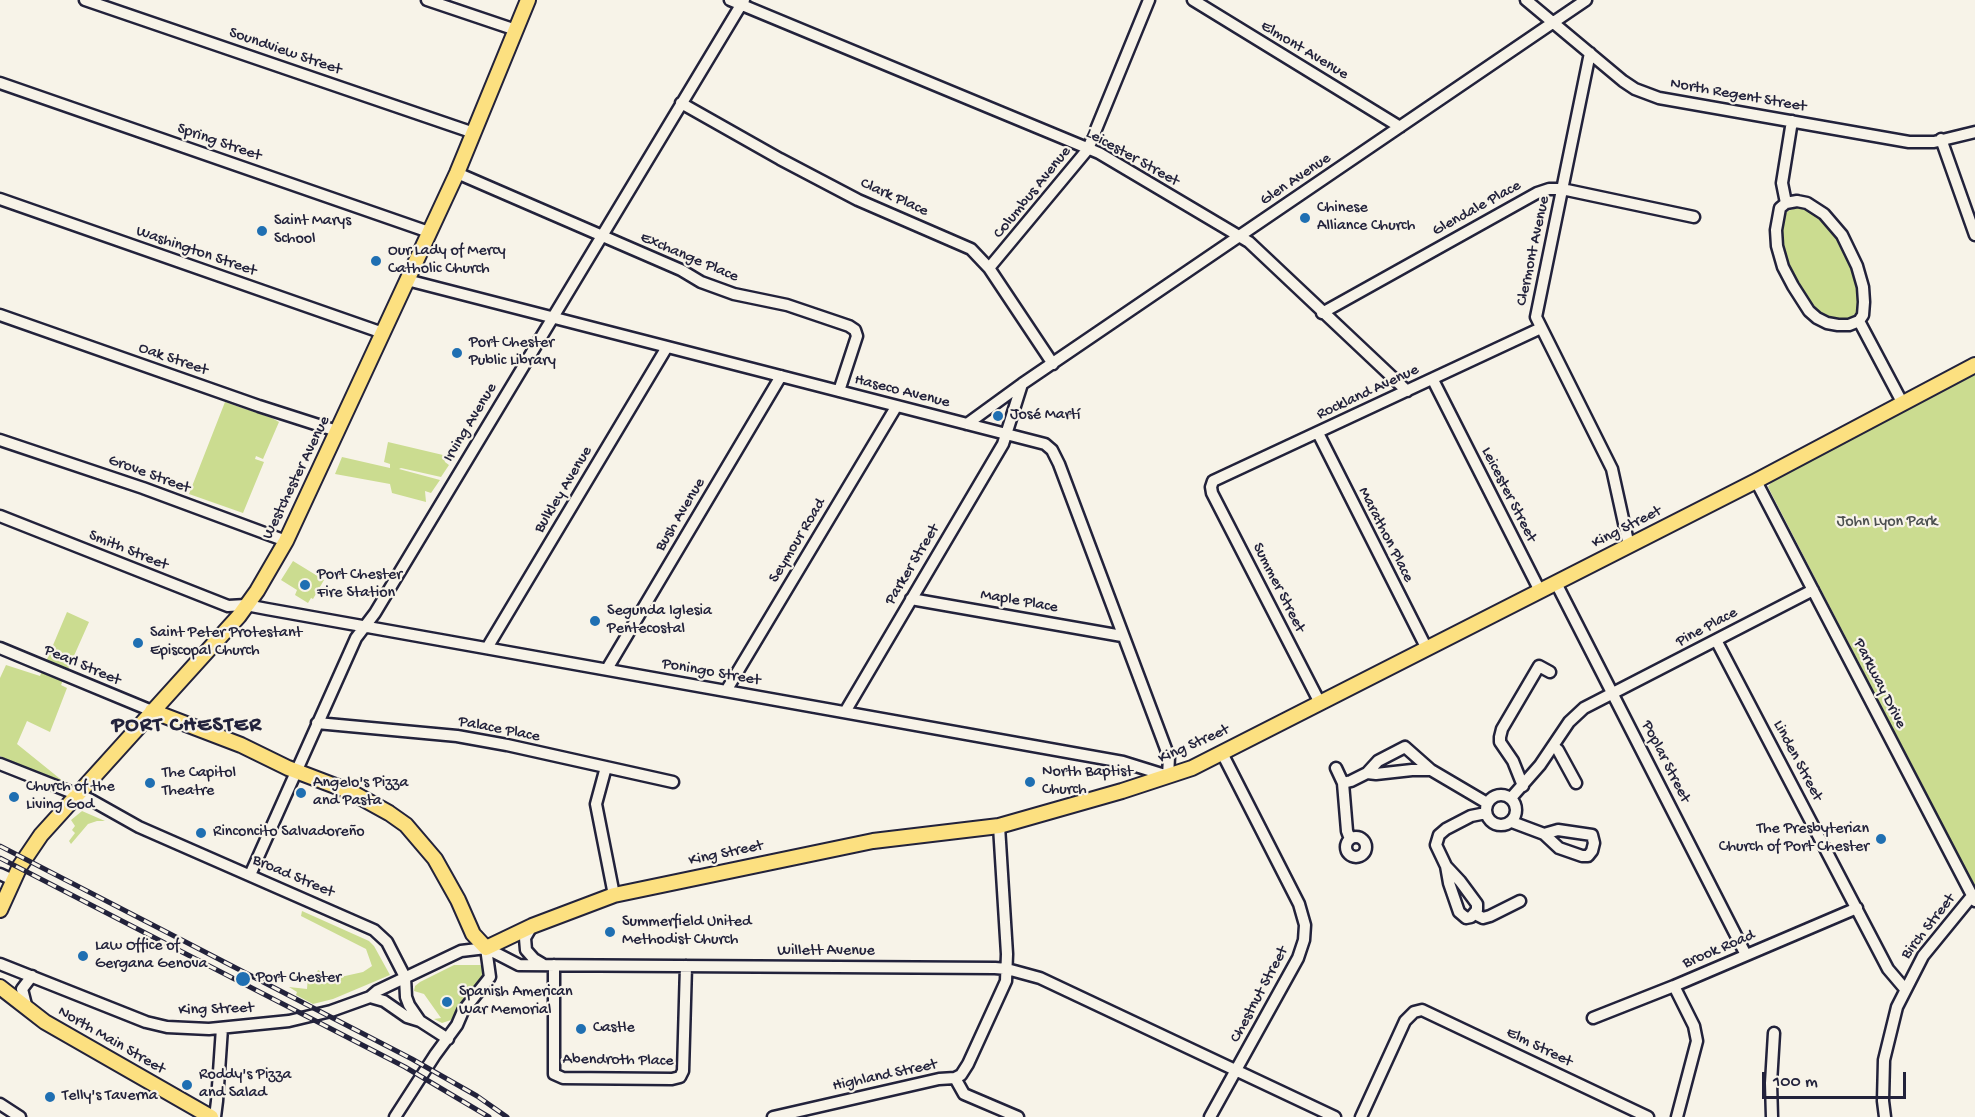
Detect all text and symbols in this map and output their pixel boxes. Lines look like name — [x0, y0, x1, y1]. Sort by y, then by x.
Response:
street label: Elmont Avenue — [1257, 17, 1351, 85]
street label: Soundview Street — [226, 24, 344, 80]
street label: North Regent Street — [1668, 75, 1808, 117]
street label: Spring Street — [174, 120, 264, 166]
street label: Leicester Street — [1082, 124, 1182, 192]
street label: Columbus Avenue — [990, 143, 1076, 243]
street label: Glen Avenue — [1257, 149, 1335, 211]
street label: Clark Place — [857, 174, 931, 222]
street label: Glendale Place — [1429, 177, 1525, 241]
street label: Clermont Avenue — [1513, 194, 1555, 308]
place label: Chinese Alliance Church — [1317, 199, 1415, 237]
marker: Chinese Alliance Church — [1298, 211, 1312, 225]
place label: Saint Marys School — [274, 212, 351, 250]
street label: Washington Street — [133, 222, 259, 282]
marker: Saint Marys School — [255, 224, 269, 238]
street label: Exchange Place — [637, 229, 741, 287]
place label: Our Lady of Mercy Catholic Church — [388, 242, 506, 280]
marker: Our Lady of Mercy Catholic Church — [369, 254, 383, 268]
place label: Port Chester Public Library — [469, 334, 556, 372]
street label: Oak Street — [136, 339, 210, 381]
marker: Port Chester Public Library — [450, 346, 464, 360]
street label: Rockland Avenue — [1314, 361, 1422, 425]
street label: Haseco Avenue — [852, 371, 952, 413]
street label: Irving Avenue — [440, 380, 502, 466]
place label: José Martí — [1010, 406, 1080, 426]
marker: José Martí — [991, 409, 1005, 423]
street label: Westchester Avenue — [259, 413, 335, 543]
street label: Bulkley Avenue — [531, 443, 597, 537]
street label: Leicester Street — [1476, 444, 1540, 546]
street label: Grove Street — [105, 451, 193, 499]
street label: Bush Avenue — [652, 475, 710, 555]
street label: Marathon Place — [1353, 484, 1417, 586]
street label: Seymour Road — [765, 495, 831, 587]
street label: King Street — [1589, 502, 1665, 554]
park label: John Lyon Park — [1837, 513, 1937, 533]
street label: Parker Street — [881, 521, 945, 609]
street label: Smith Street — [86, 526, 170, 576]
street label: Summer Street — [1247, 540, 1309, 636]
place label: Port Chester Fire Station — [317, 566, 402, 604]
marker: Port Chester Fire Station — [298, 578, 312, 592]
street label: Maple Place — [979, 586, 1059, 618]
place label: Segunda Iglesia Pentecostal — [607, 602, 712, 640]
street label: Pine Place — [1673, 604, 1741, 652]
marker: Segunda Iglesia Pentecostal — [588, 614, 602, 628]
place label: Saint Peter Protestant Episcopal Church — [150, 624, 302, 662]
marker: Saint Peter Protestant Episcopal Church — [131, 636, 145, 650]
street label: Parkway Drive — [1848, 636, 1910, 732]
street label: Pearl Street — [41, 641, 123, 691]
street label: Poningo Street — [660, 655, 762, 691]
street label: Palace Place — [457, 713, 541, 747]
district label: PORT CHESTER — [112, 714, 262, 740]
street label: Linden Street — [1768, 717, 1826, 805]
street label: Poplar Street — [1636, 718, 1694, 806]
street label: King Street — [1156, 721, 1232, 769]
place label: North Baptist Church — [1042, 763, 1133, 801]
place label: The Capitol Theatre — [162, 764, 236, 802]
place label: Angelo's Pizza and Pasta — [313, 774, 408, 812]
marker: North Baptist Church — [1023, 775, 1037, 789]
marker: The Capitol Theatre — [143, 776, 157, 790]
place label: Church of the Living God — [26, 778, 115, 816]
marker: Angelo's Pizza and Pasta — [294, 786, 308, 800]
marker: Church of the Living God — [7, 790, 21, 804]
place label: The Presbyterian Church of Port Chester — [1719, 820, 1869, 858]
place label: Rinconcito Salvadoreño — [213, 823, 365, 843]
marker: Rinconcito Salvadoreño — [194, 826, 208, 840]
marker: The Presbyterian Church of Port Chester — [1874, 832, 1888, 846]
street label: King Street — [687, 837, 765, 871]
street label: Broad Street — [249, 851, 337, 903]
street label: Birch Street — [1897, 890, 1961, 964]
place label: Summerfield United Methodist Church — [622, 913, 751, 951]
marker: Summerfield United Methodist Church — [603, 925, 617, 939]
street label: Brook Road — [1680, 926, 1758, 974]
place label: Law Office of Gergana Genova — [95, 937, 207, 975]
street label: Willett Avenue — [777, 942, 875, 962]
street label: Chestnut Street — [1227, 944, 1293, 1046]
marker: Law Office of Gergana Genova — [76, 949, 90, 963]
place label: Port Chester — [256, 969, 341, 989]
marker: Port Chester — [234, 970, 252, 988]
place label: Spanish American War Memorial — [459, 983, 573, 1021]
marker: Spanish American War Memorial — [440, 995, 454, 1009]
street label: King Street — [178, 999, 254, 1021]
street label: North Main Street — [54, 1002, 168, 1080]
place label: Castle — [593, 1019, 635, 1039]
marker: Castle — [574, 1022, 588, 1036]
street label: Elm Street — [1503, 1024, 1575, 1072]
street label: Abendroth Place — [562, 1050, 674, 1072]
street label: Highland Street — [831, 1056, 939, 1096]
scale bar — [1765, 1060, 1909, 1098]
place label: Roddy's Pizza and Salad — [199, 1066, 291, 1104]
text: 100 m — [1773, 1072, 1818, 1093]
marker: Roddy's Pizza and Salad — [180, 1078, 194, 1092]
place label: Telly's Taverna — [62, 1087, 158, 1107]
marker: Telly's Taverna — [43, 1090, 57, 1104]

